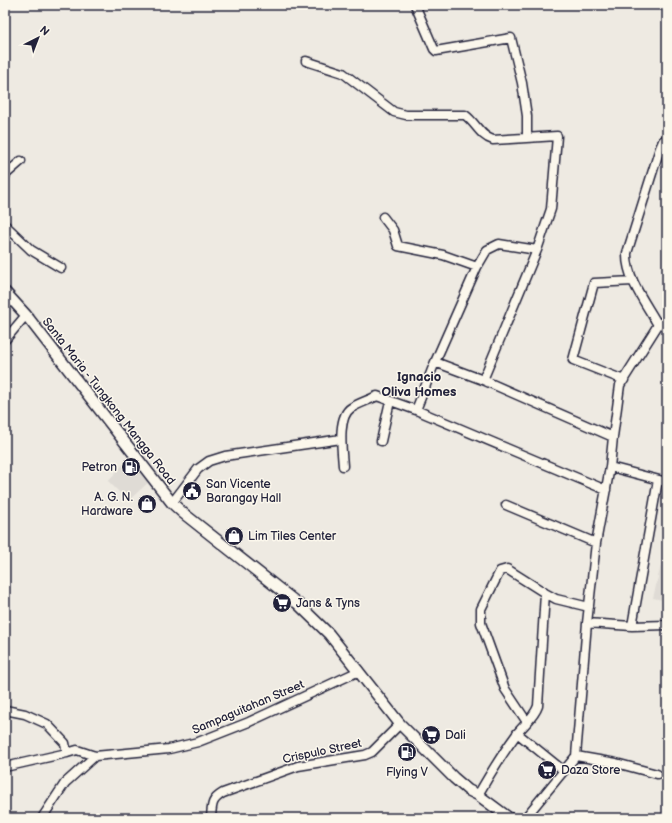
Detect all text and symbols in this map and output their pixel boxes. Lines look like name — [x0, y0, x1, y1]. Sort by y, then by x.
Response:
north arrow — [18, 18, 58, 58]
text: N — [37, 23, 52, 39]
street label: Santa Maria - Tungkong Mangga Road — [39, 315, 179, 488]
district label: Ignacio Oliva Homes — [382, 369, 456, 400]
fuel station icon: Petron — [120, 456, 142, 478]
place label: Petron — [81, 460, 117, 475]
place label: San Vicente Barangay Hall — [206, 477, 281, 506]
public building icon: San Vicente Barangay Hall — [181, 480, 203, 502]
place label: A. G. N. Hardware — [81, 490, 133, 519]
shop icon: A. G. N. Hardware — [136, 493, 158, 515]
shop icon: Lim Tiles Center — [223, 525, 245, 547]
place label: Lim Tiles Center — [248, 529, 337, 544]
supermarket icon: Jans & Tyns — [271, 592, 293, 614]
place label: Jans & Tyns — [296, 596, 360, 611]
street label: Sampaguitahan Street — [190, 677, 307, 738]
supermarket icon: Dali — [420, 724, 442, 746]
place label: Dali — [445, 728, 466, 743]
street label: Crispulo Street — [281, 736, 363, 767]
fuel station icon: Flying V — [396, 741, 418, 763]
supermarket icon: Daza Store — [536, 759, 558, 781]
place label: Daza Store — [561, 763, 620, 778]
place label: Flying V — [386, 765, 429, 780]

